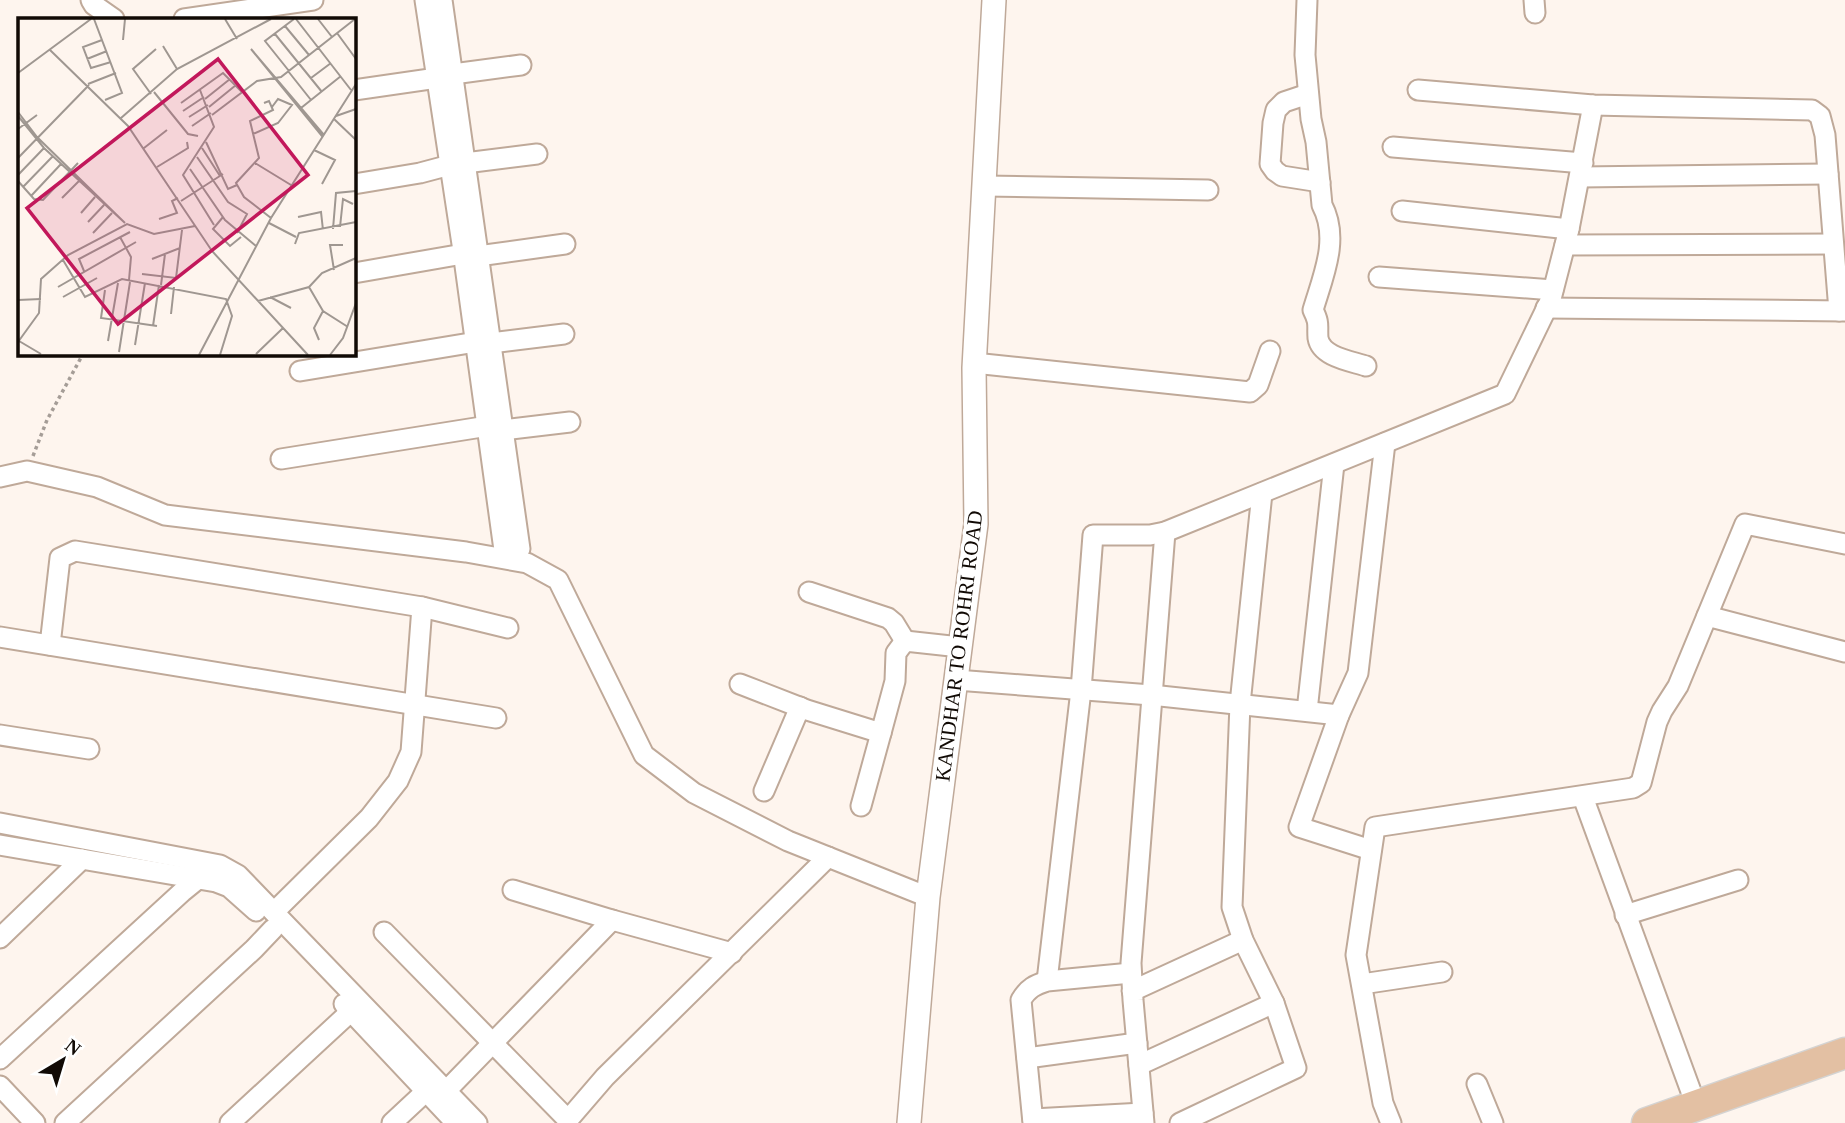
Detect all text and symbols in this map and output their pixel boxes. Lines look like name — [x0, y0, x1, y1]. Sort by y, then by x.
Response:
inset map — [18, 18, 355, 355]
street label: KANDHAR TO ROHRI ROAD — [930, 509, 988, 783]
north arrow — [28, 1025, 98, 1095]
text: N — [61, 1034, 85, 1060]

